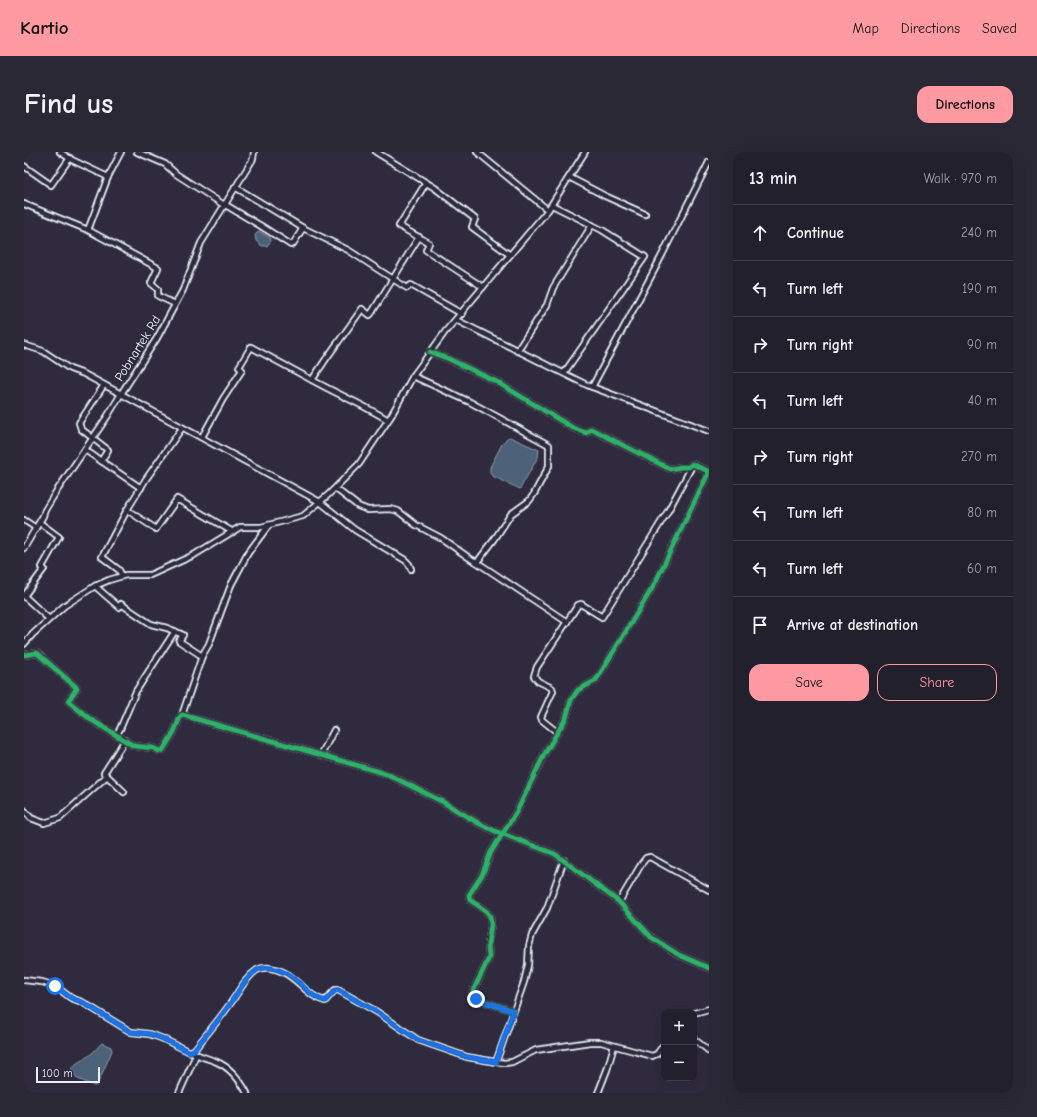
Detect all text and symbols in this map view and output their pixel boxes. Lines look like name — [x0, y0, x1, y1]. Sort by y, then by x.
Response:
text: Kartio — [20, 17, 69, 39]
text: Map — [852, 20, 879, 37]
text: Directions — [901, 20, 960, 37]
text: Saved — [982, 20, 1017, 37]
button: Directions — [917, 86, 1013, 123]
text: Find us — [24, 88, 113, 120]
text: 13 min — [749, 169, 797, 188]
text: Walk · 970 m — [924, 171, 997, 186]
icon: ahead — [749, 222, 771, 244]
text: Continue — [787, 224, 844, 242]
text: 240 m — [961, 225, 997, 240]
icon: left — [749, 278, 771, 300]
text: Turn left — [787, 280, 843, 298]
text: 190 m — [962, 281, 997, 296]
street label: Pobnartek Rd — [111, 313, 164, 384]
icon: right — [749, 334, 771, 356]
text: Turn right — [787, 336, 853, 354]
text: 90 m — [967, 337, 997, 352]
icon: left — [749, 390, 771, 412]
text: Turn left — [787, 392, 843, 410]
text: 40 m — [968, 393, 997, 408]
icon: right — [749, 446, 771, 468]
text: Turn right — [787, 448, 853, 466]
text: 270 m — [961, 449, 997, 464]
icon: left — [749, 502, 771, 524]
text: Turn left — [787, 504, 843, 522]
text: 80 m — [967, 505, 997, 520]
icon: left — [749, 558, 771, 580]
text: Turn left — [787, 560, 843, 578]
text: 60 m — [967, 561, 997, 576]
icon: arrive — [749, 614, 771, 636]
text: Arrive at destination — [787, 616, 918, 634]
button: Save — [749, 664, 869, 701]
button: Share — [877, 664, 997, 701]
route start — [46, 977, 64, 995]
route end — [467, 990, 485, 1008]
map controls — [661, 1009, 697, 1081]
button: + — [661, 1009, 697, 1045]
button: − — [661, 1045, 697, 1081]
scale bar — [36, 1065, 100, 1084]
text: 100 m — [42, 1067, 73, 1080]

